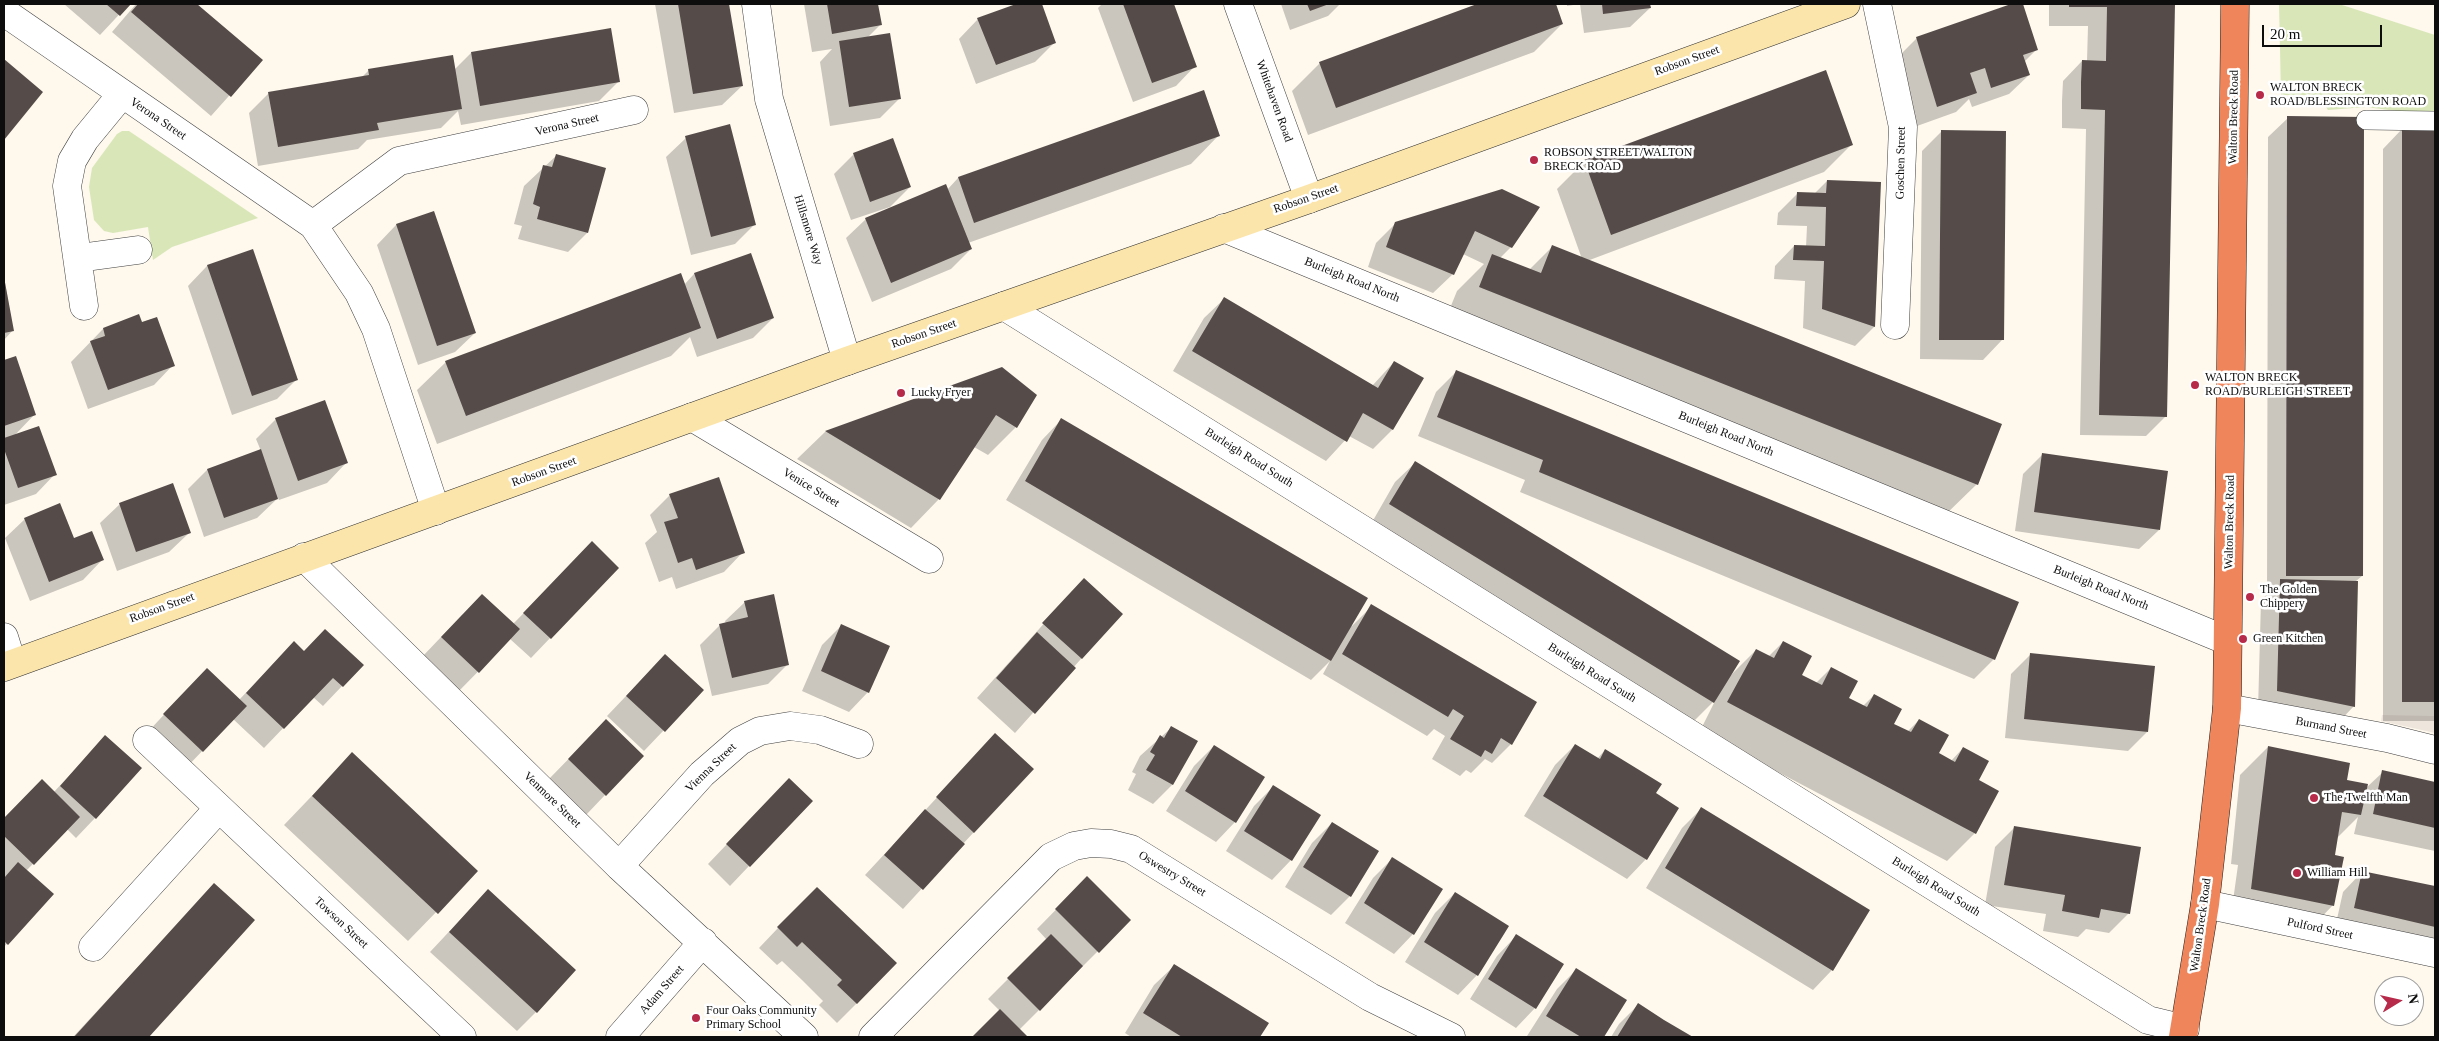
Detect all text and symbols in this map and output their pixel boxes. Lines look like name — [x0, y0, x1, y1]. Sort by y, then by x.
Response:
scale bar — [2264, 15, 2384, 47]
text: 20 m — [2270, 26, 2300, 42]
street label: Robson Street — [1653, 43, 1721, 79]
street label: Whitehaven Road — [1252, 58, 1296, 144]
street label: Walton Breck Road — [2226, 70, 2242, 164]
place label: WALTON BRECK ROAD/BLESSINGTON ROAD — [2270, 81, 2426, 109]
marker: WALTON BRECK ROAD/BLESSINGTON ROAD — [2254, 89, 2266, 101]
street label: Verona Street — [127, 95, 189, 143]
street label: Verona Street — [534, 111, 600, 139]
street label: Goschen Street — [1893, 126, 1909, 200]
place label: ROBSON STREET/WALTON BRECK ROAD — [1544, 146, 1692, 174]
marker: ROBSON STREET/WALTON BRECK ROAD — [1528, 154, 1540, 166]
street label: Robson Street — [1272, 181, 1340, 217]
street label: Hillsmore Way — [790, 193, 826, 267]
street label: Burleigh Road North — [1302, 254, 1402, 306]
street label: Robson Street — [890, 316, 958, 352]
place label: WALTON BRECK ROAD/BURLEIGH STREET — [2205, 371, 2350, 399]
marker: WALTON BRECK ROAD/BURLEIGH STREET — [2189, 379, 2201, 391]
place label: Lucky Fryer — [911, 386, 971, 400]
marker: Lucky Fryer — [895, 387, 907, 399]
street label: Burleigh Road North — [1676, 408, 1776, 460]
street label: Burleigh Road South — [1202, 425, 1296, 491]
street label: Robson Street — [510, 454, 578, 490]
street label: Venice Street — [780, 465, 842, 511]
street label: Walton Breck Road — [2222, 475, 2238, 569]
street label: Burleigh Road North — [2051, 562, 2151, 614]
place label: The Golden Chippery — [2260, 583, 2317, 611]
street label: Robson Street — [128, 590, 196, 626]
marker: The Golden Chippery — [2244, 591, 2256, 603]
place label: Green Kitchen — [2253, 632, 2323, 646]
marker: Green Kitchen — [2237, 633, 2249, 645]
street label: Burleigh Road South — [1545, 640, 1639, 706]
street label: Burnand Street — [2294, 714, 2368, 742]
street label: Vienna Street — [683, 740, 739, 796]
street label: Venmore Street — [520, 769, 584, 831]
place label: The Twelfth Man — [2324, 791, 2408, 805]
marker: The Twelfth Man — [2308, 792, 2320, 804]
street label: Oswestry Street — [1136, 848, 1208, 900]
street label: Burleigh Road South — [1889, 854, 1983, 920]
place label: William Hill — [2307, 866, 2368, 880]
marker: William Hill — [2291, 867, 2303, 879]
street label: Walton Breck Road — [2187, 877, 2215, 973]
street label: Towson Street — [311, 894, 371, 952]
street label: Pulford Street — [2286, 915, 2354, 943]
street label: Adam Street — [637, 963, 687, 1017]
north arrow — [2374, 976, 2424, 1026]
text: N — [2405, 993, 2422, 1005]
place label: Four Oaks Community Primary School — [706, 1004, 817, 1032]
marker: Four Oaks Community Primary School — [690, 1012, 702, 1024]

